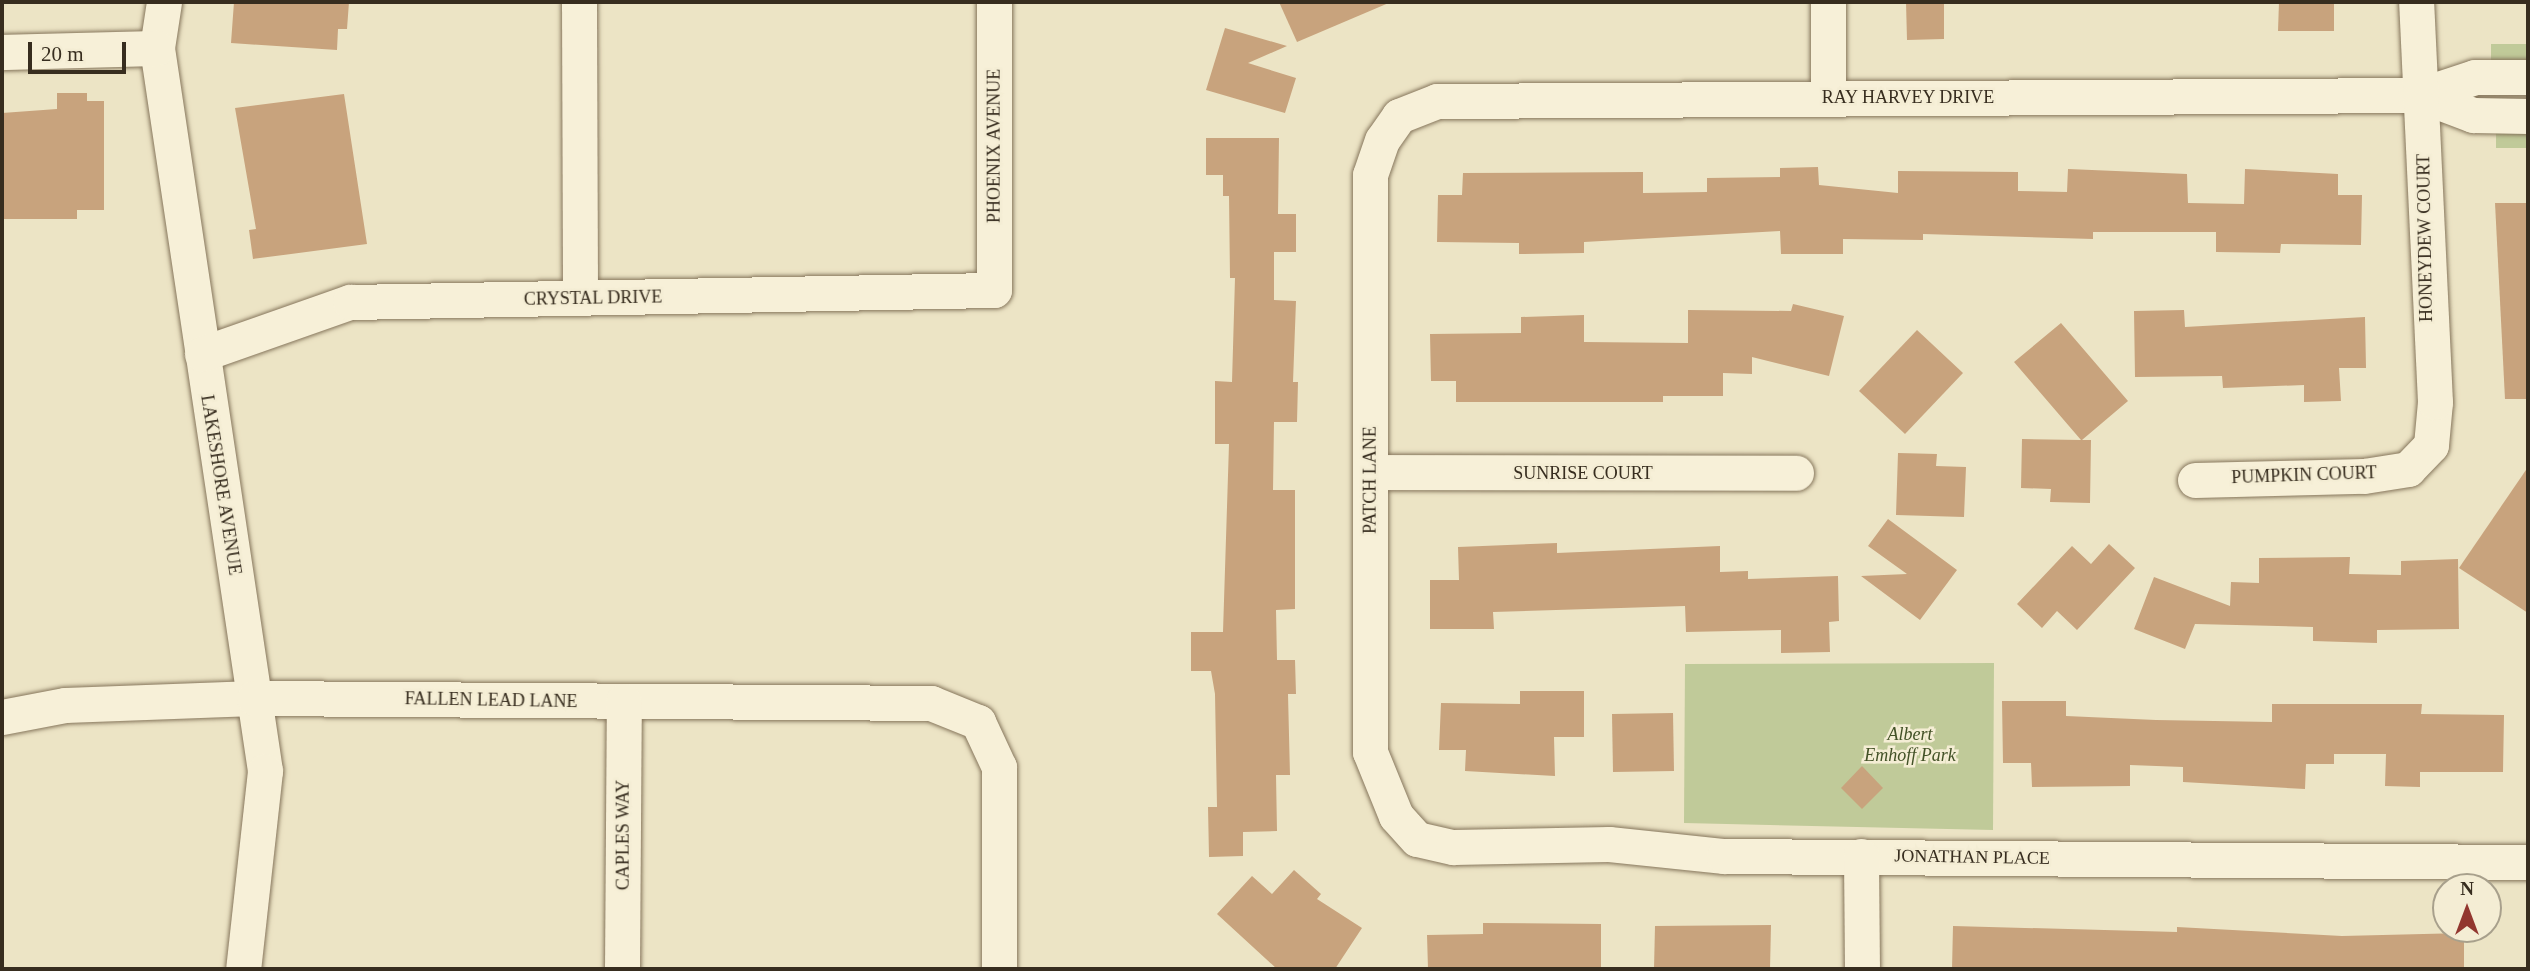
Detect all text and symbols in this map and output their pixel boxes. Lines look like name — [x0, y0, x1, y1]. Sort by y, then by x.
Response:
scale bar — [32, 28, 130, 72]
text: 20 m — [41, 42, 84, 66]
street label: PHOENIX AVENUE — [983, 68, 1005, 224]
street label: RAY HARVEY DRIVE — [1821, 86, 1995, 108]
street label: HONEYDEW COURT — [2413, 154, 2437, 322]
street label: CRYSTAL DRIVE — [523, 286, 663, 310]
street label: LAKESHORE AVENUE — [196, 393, 246, 577]
street label: PATCH LANE — [1359, 426, 1381, 534]
street label: SUNRISE COURT — [1513, 462, 1653, 484]
street label: PUMPKIN COURT — [2231, 462, 2377, 488]
street label: FALLEN LEAD LANE — [405, 688, 577, 712]
park label: Albert Emhoff Park — [1864, 724, 1956, 766]
street label: CAPLES WAY — [612, 780, 634, 890]
street label: JONATHAN PLACE — [1894, 845, 2050, 869]
north arrow — [2432, 873, 2502, 943]
text: N — [2460, 878, 2474, 899]

